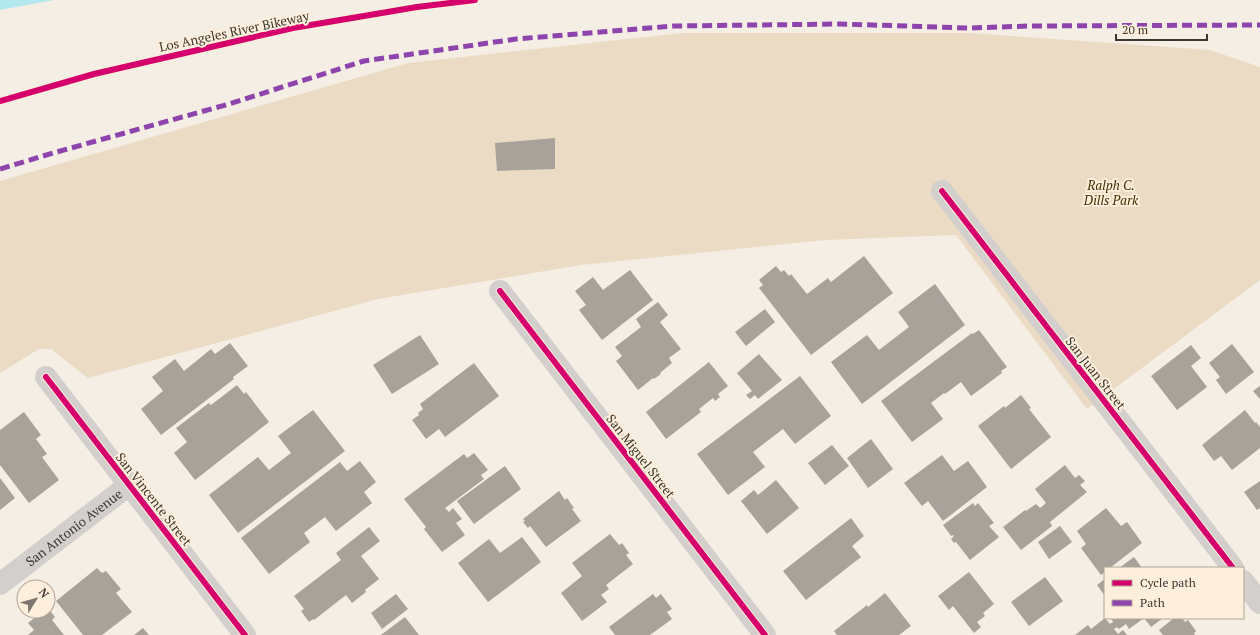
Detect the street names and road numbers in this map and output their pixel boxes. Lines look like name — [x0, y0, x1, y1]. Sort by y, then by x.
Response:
street label: Los Angeles River Bikeway — [157, 6, 311, 56]
street label: San Juan Street — [1062, 333, 1130, 414]
street label: San Miguel Street — [602, 410, 680, 502]
street label: San Vincente Street — [112, 449, 196, 550]
street label: San Antonio Avenue — [22, 485, 126, 570]

